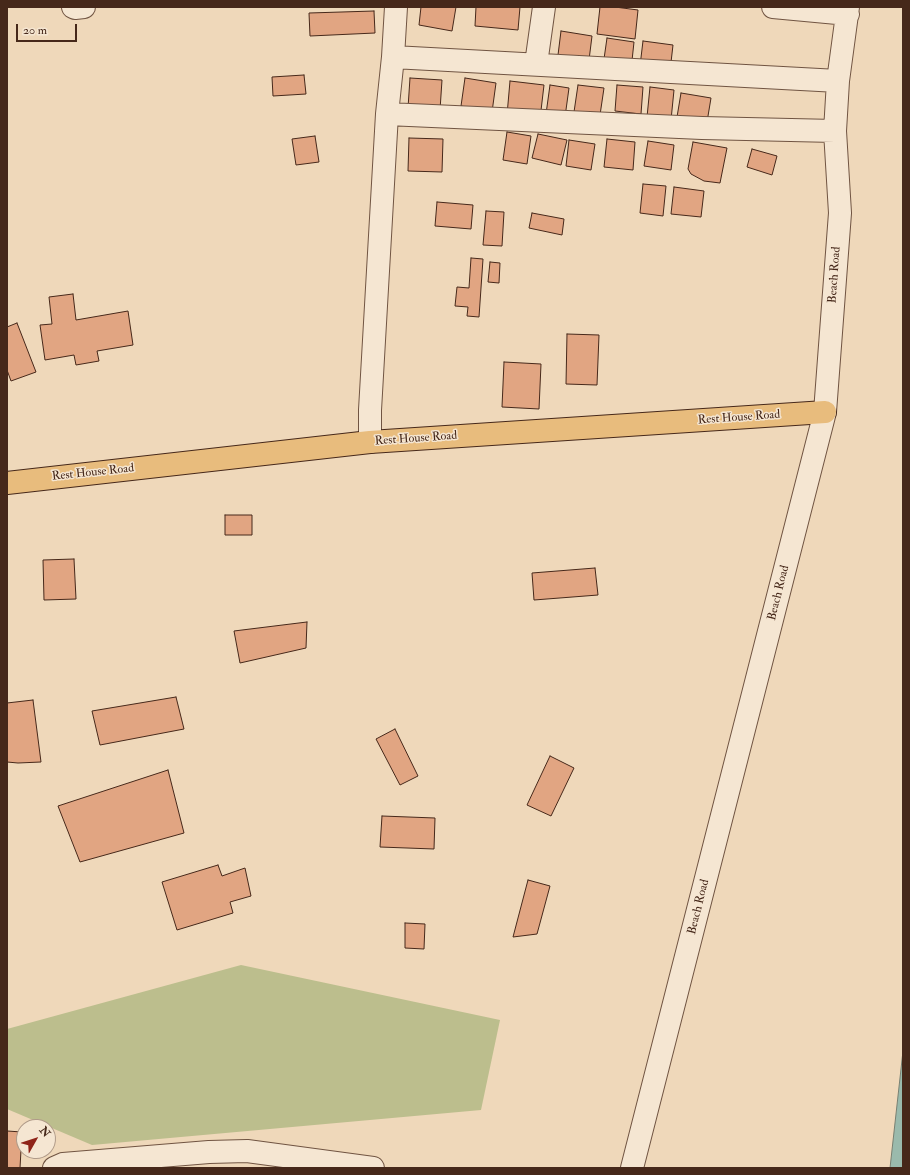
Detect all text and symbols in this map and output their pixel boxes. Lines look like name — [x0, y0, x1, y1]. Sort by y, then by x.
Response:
scale bar — [18, 16, 79, 42]
text: 20 m — [23, 23, 47, 38]
street label: Beach Road — [826, 246, 844, 304]
street label: Rest House Road — [697, 408, 781, 428]
street label: Rest House Road — [374, 429, 458, 449]
street label: Rest House Road — [51, 462, 135, 484]
street label: Beach Road — [765, 564, 793, 622]
street label: Beach Road — [685, 878, 713, 936]
north arrow — [16, 1119, 56, 1159]
text: N — [37, 1124, 53, 1140]

